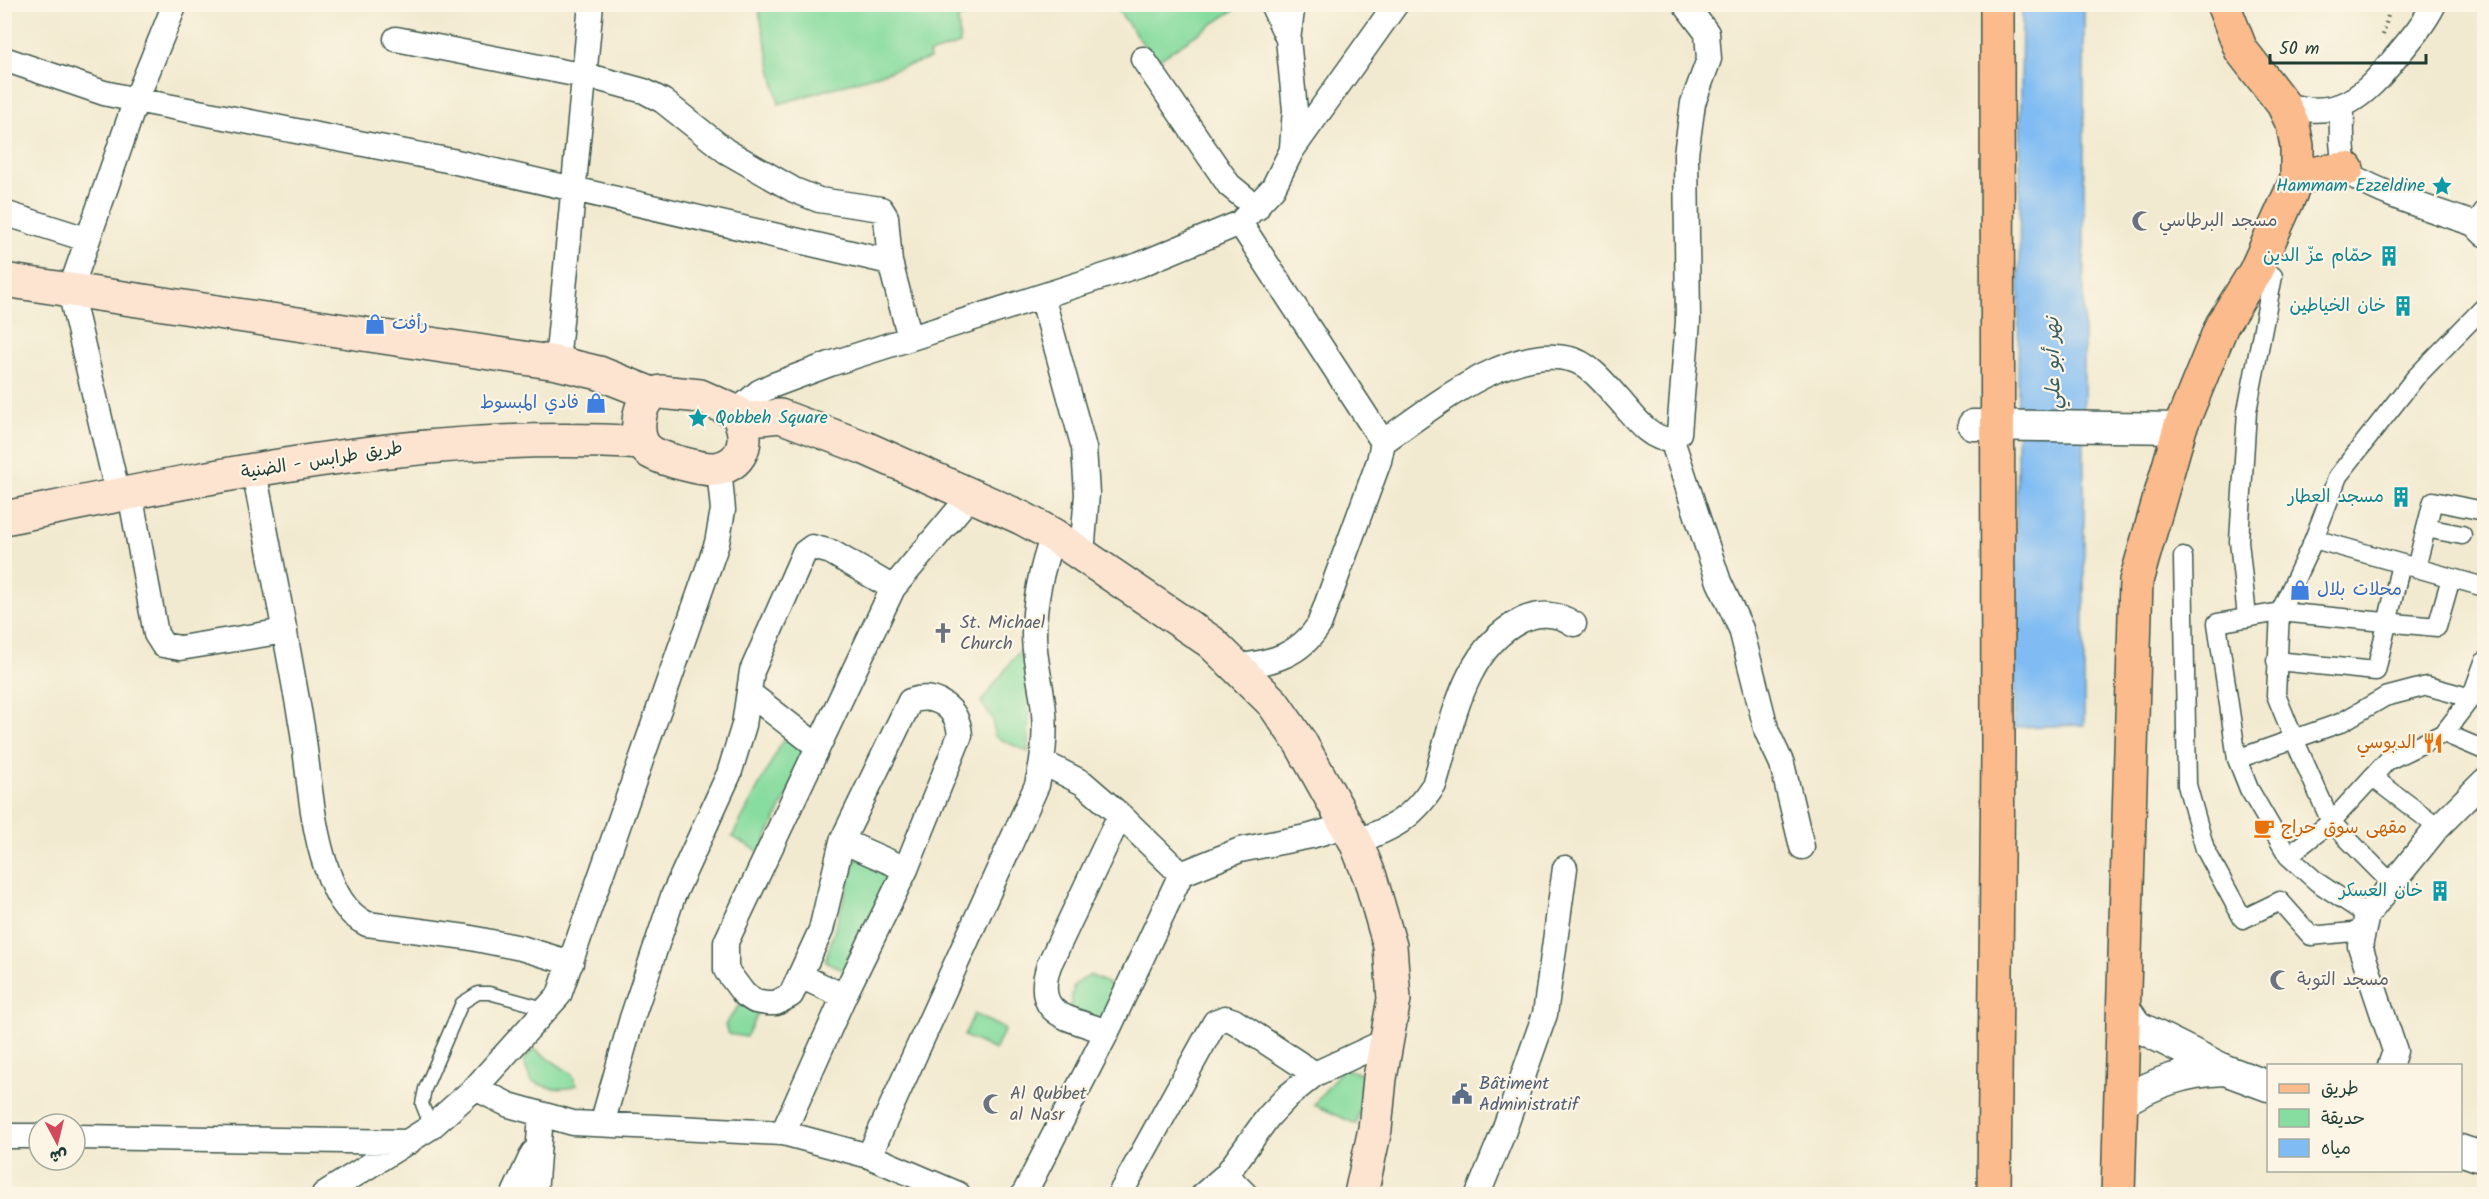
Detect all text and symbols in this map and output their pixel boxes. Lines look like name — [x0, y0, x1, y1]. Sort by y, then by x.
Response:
scale bar — [2270, 27, 2426, 65]
text: 50 m — [2279, 35, 2319, 64]
place label: Hammam Ezzeldine — [2276, 172, 2425, 201]
place icon: Hammam Ezzeldine — [2430, 174, 2454, 198]
place label: مسجد البرطاسي — [2159, 207, 2277, 236]
mosque icon: مسجد البرطاسي — [2130, 209, 2154, 233]
place label: حمّام عزّ الدين — [2263, 242, 2372, 271]
building icon: حمّام عزّ الدين — [2377, 244, 2401, 268]
place label: خان الخياطين — [2289, 292, 2386, 321]
building icon: خان الخياطين — [2391, 294, 2415, 318]
place label: رأفت — [392, 310, 428, 339]
shop icon: رأفت — [363, 312, 387, 336]
water label: نهر أبو علي — [2037, 314, 2071, 409]
place label: فادي المبسوط — [480, 389, 579, 418]
shop icon: فادي المبسوط — [584, 391, 608, 415]
place label: Qobbeh Square — [715, 404, 828, 433]
place icon: Qobbeh Square — [686, 406, 710, 430]
street label: طريق طرابس - الضنية — [239, 434, 405, 488]
place label: مسجد العطار — [2286, 483, 2384, 512]
building icon: مسجد العطار — [2389, 485, 2413, 509]
place label: محلات بلال — [2317, 576, 2402, 605]
shop icon: محلات بلال — [2288, 578, 2312, 602]
place label: St. Michael Church — [960, 609, 1046, 659]
church icon: St. Michael Church — [931, 621, 955, 645]
place label: الدبوسي — [2357, 729, 2416, 758]
restaurant icon: الدبوسي — [2421, 731, 2445, 755]
place label: مقهى سوق حراج — [2281, 814, 2407, 843]
cafe icon: مقهى سوق حراج — [2252, 816, 2276, 840]
place label: خان العسكر — [2337, 877, 2423, 906]
building icon: خان العسكر — [2428, 879, 2452, 903]
place label: مسجد التوبة — [2297, 966, 2389, 995]
mosque icon: مسجد التوبة — [2268, 968, 2292, 992]
legend — [2267, 1064, 2462, 1172]
place label: Bâtiment Administratif — [1479, 1070, 1581, 1120]
text: طريق — [2321, 1075, 2359, 1104]
place label: Al Qubbet al Nasr — [1010, 1080, 1088, 1130]
public building icon: Bâtiment Administratif — [1450, 1082, 1474, 1106]
mosque icon: Al Qubbet al Nasr — [981, 1092, 1005, 1116]
text: حديقة — [2321, 1105, 2365, 1134]
north arrow — [27, 1112, 87, 1172]
text: مياه — [2321, 1135, 2351, 1164]
text: ش — [48, 1142, 69, 1169]

